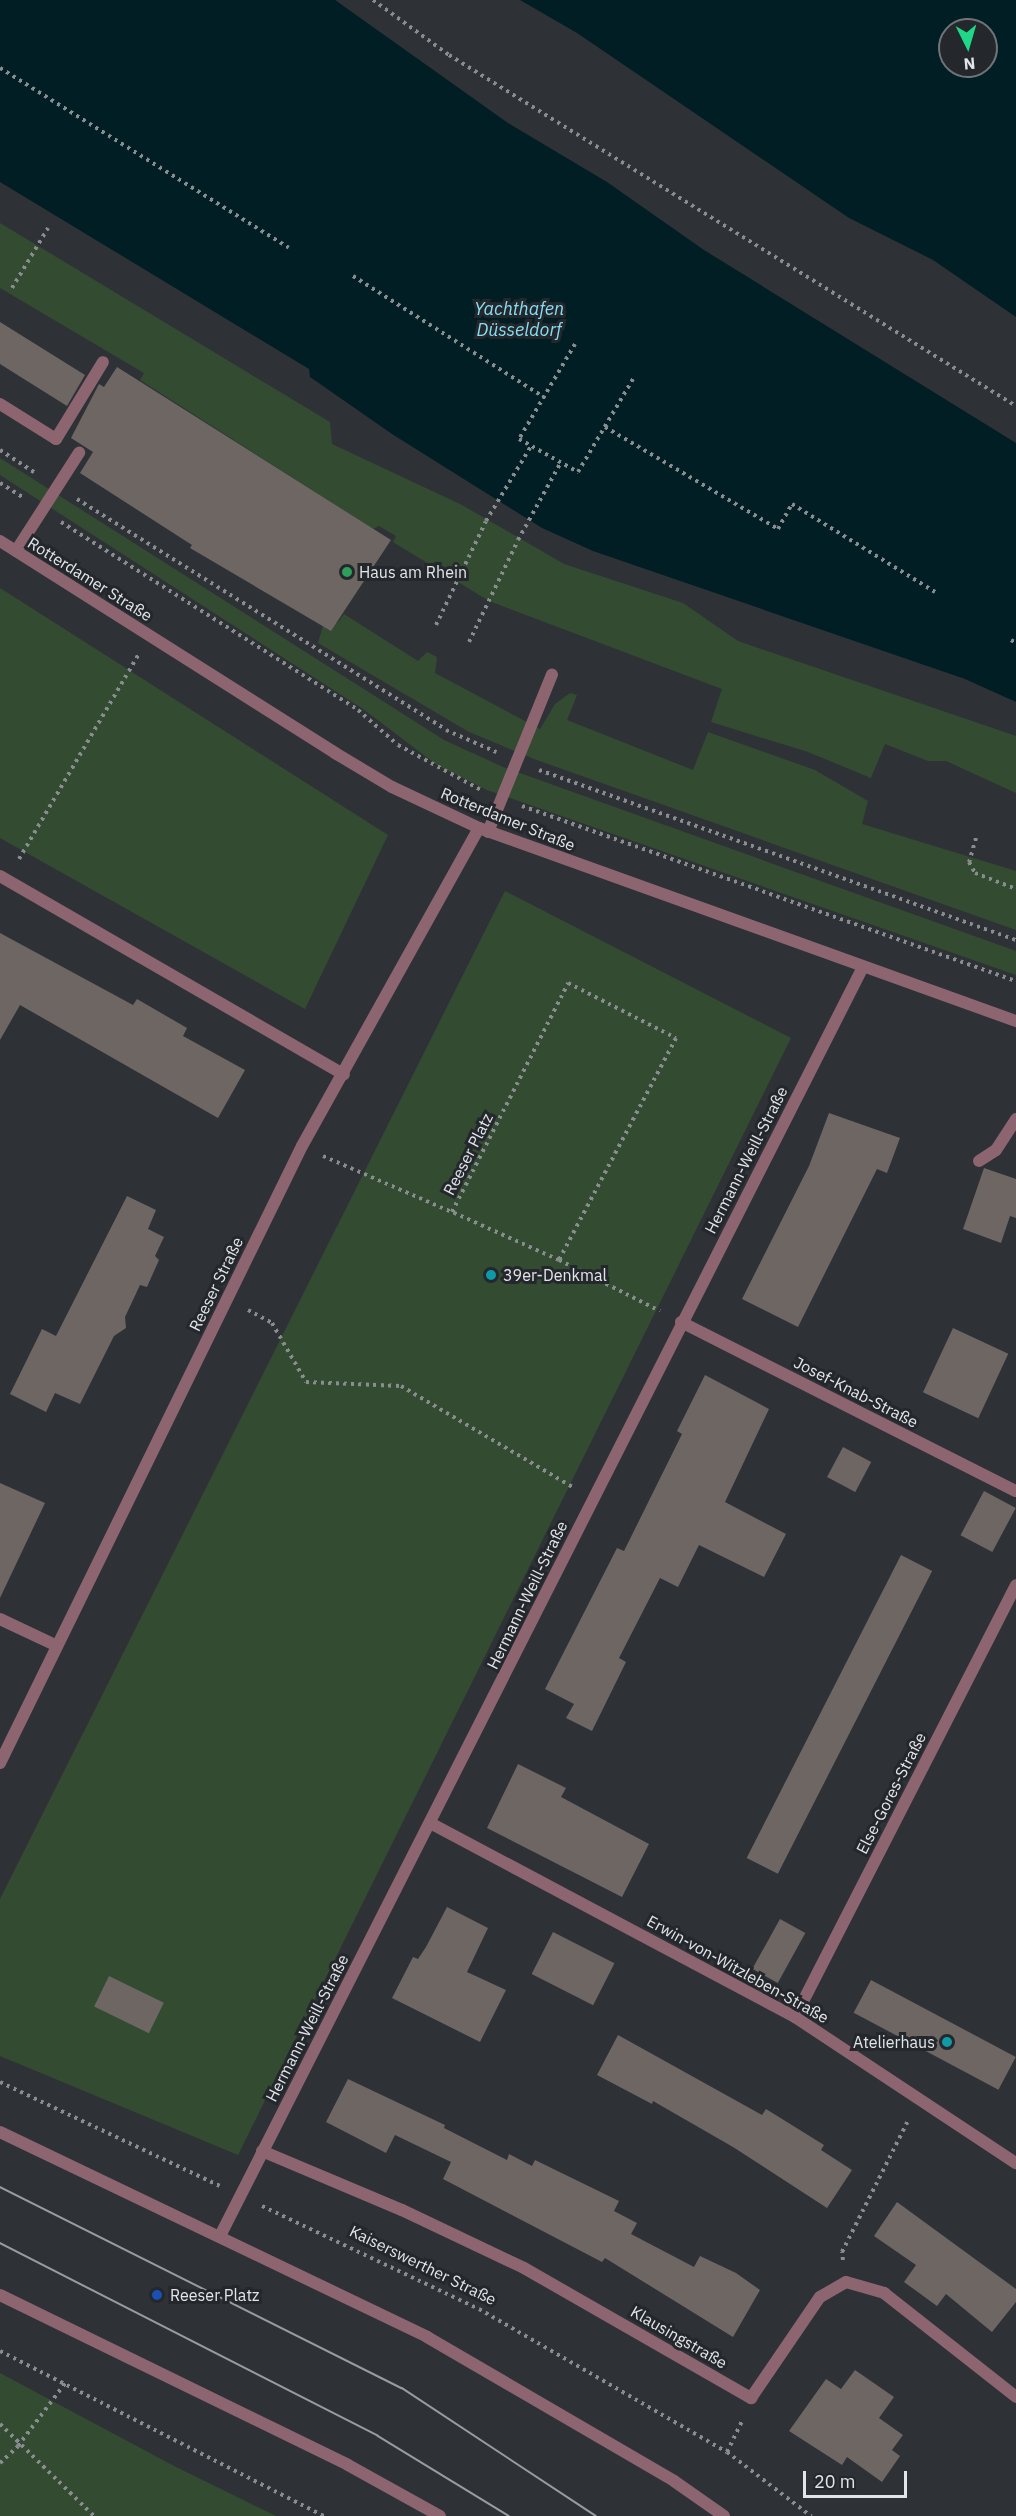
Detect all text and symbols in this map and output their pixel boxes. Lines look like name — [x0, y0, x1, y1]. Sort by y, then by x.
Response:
north arrow — [938, 18, 998, 78]
text: N — [963, 53, 976, 74]
water label: Yachthafen Düsseldorf — [474, 299, 564, 342]
street label: Rotterdamer Straße — [24, 533, 156, 625]
place label: Haus am Rhein — [359, 562, 467, 582]
marker: Haus am Rhein — [340, 565, 354, 579]
street label: Rotterdamer Straße — [438, 783, 578, 855]
street label: Hermann-Weill-Straße — [701, 1083, 791, 1237]
street label: Reeser Platz — [439, 1110, 497, 1198]
street label: Reeser Straße — [185, 1234, 247, 1334]
place label: 39er-Denkmal — [503, 1265, 607, 1285]
marker: 39er-Denkmal — [484, 1268, 498, 1282]
street label: Josef-Knab-Straße — [791, 1352, 921, 1432]
street label: Hermann-Weill-Straße — [483, 1518, 571, 1672]
street label: Else-Gores-Straße — [852, 1729, 930, 1857]
street label: Erwin-von-Witzleben-Straße — [644, 1911, 832, 2027]
street label: Hermann-Weill-Straße — [262, 1951, 352, 2105]
place label: Atelierhaus — [853, 2032, 935, 2052]
marker: Atelierhaus — [940, 2035, 954, 2049]
street label: Kaiserswerther Straße — [346, 2221, 500, 2309]
place label: Reeser Platz — [170, 2285, 259, 2305]
marker: Reeser Platz — [148, 2286, 166, 2304]
street label: Klausingstraße — [627, 2302, 731, 2372]
scale bar — [806, 2459, 910, 2497]
text: 20 m — [814, 2470, 856, 2493]

